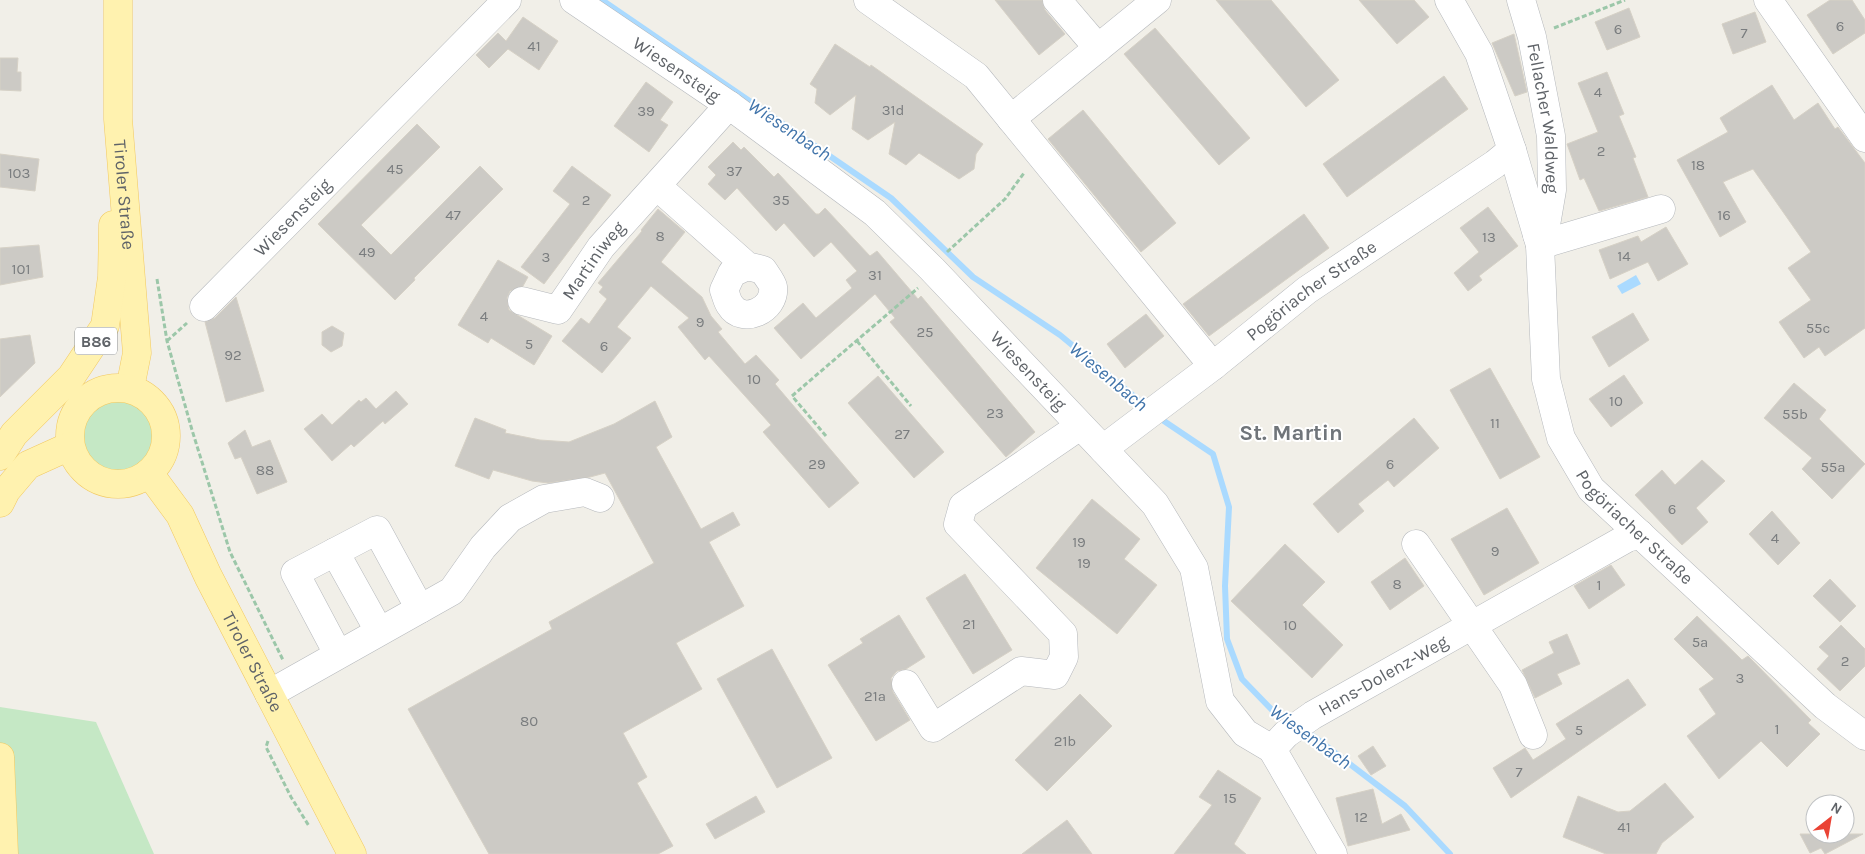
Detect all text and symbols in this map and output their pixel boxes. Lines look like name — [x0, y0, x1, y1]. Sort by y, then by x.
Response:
house number: 6 — [1836, 17, 1844, 35]
house number: 6 — [1614, 20, 1622, 38]
house number: 7 — [1740, 24, 1748, 42]
street label: Wiesensteig — [629, 32, 725, 107]
house number: 41 — [527, 37, 541, 55]
street label: Fellacher Waldweg — [1522, 41, 1563, 194]
house number: 4 — [1594, 83, 1603, 101]
water label: Wiesenbach — [743, 94, 835, 166]
house number: 31d — [882, 101, 904, 119]
house number: 39 — [637, 102, 655, 120]
street label: Tiroler Straße — [109, 139, 140, 251]
house number: 2 — [1597, 142, 1605, 160]
house number: 18 — [1691, 156, 1705, 174]
house number: 45 — [387, 160, 403, 178]
house number: 37 — [726, 162, 742, 180]
house number: 103 — [8, 164, 30, 182]
street label: Wiesensteig — [249, 174, 336, 261]
house number: 2 — [582, 191, 590, 209]
house number: 35 — [772, 191, 790, 209]
house number: 47 — [445, 206, 461, 224]
house number: 16 — [1717, 206, 1731, 224]
street label: Martiniweg — [557, 217, 630, 304]
house number: 8 — [655, 227, 665, 245]
house number: 13 — [1482, 228, 1496, 246]
street label: Pogöriacher Straße — [1242, 236, 1381, 346]
house number: 49 — [358, 243, 376, 261]
house number: 14 — [1617, 247, 1631, 265]
house number: 3 — [542, 248, 550, 266]
house number: 101 — [12, 260, 30, 278]
house number: 31 — [868, 266, 882, 284]
house number: 4 — [480, 307, 489, 325]
house number: 9 — [696, 313, 704, 331]
house number: 55c — [1806, 319, 1830, 337]
house number: 25 — [916, 323, 934, 341]
street label: Wiesensteig — [986, 326, 1071, 415]
road number: B86 — [75, 328, 117, 354]
house number: 5 — [525, 335, 533, 353]
house number: 6 — [600, 337, 608, 355]
water label: Wiesenbach — [1065, 337, 1152, 416]
house number: 92 — [224, 346, 242, 364]
house number: 10 — [747, 370, 761, 388]
house number: 10 — [1609, 392, 1623, 410]
house number: 23 — [986, 404, 1004, 422]
house number: 55b — [1782, 405, 1808, 423]
house number: 11 — [1490, 414, 1500, 432]
district label: St. Martin — [1239, 420, 1343, 446]
house number: 27 — [894, 425, 910, 443]
house number: 29 — [808, 455, 826, 473]
house number: 6 — [1386, 455, 1394, 473]
house number: 55a — [1820, 458, 1846, 476]
house number: 88 — [256, 461, 274, 479]
street label: Pogöriacher Straße — [1571, 466, 1698, 589]
house number: 6 — [1668, 500, 1676, 518]
house number: 4 — [1771, 529, 1780, 547]
house number: 19 — [1072, 533, 1086, 551]
house number: 9 — [1491, 542, 1499, 560]
house number: 19 — [1077, 554, 1091, 572]
house number: 8 — [1392, 575, 1402, 593]
house number: 1 — [1597, 576, 1601, 594]
street label: Tiroler Straße — [217, 608, 288, 716]
house number: 21 — [962, 615, 976, 633]
house number: 10 — [1283, 616, 1297, 634]
street label: Hans-Dolenz-Weg — [1314, 630, 1452, 721]
house number: 5a — [1692, 633, 1708, 651]
house number: 2 — [1841, 652, 1849, 670]
house number: 3 — [1736, 669, 1744, 687]
house number: 21a — [864, 687, 886, 705]
water label: Wiesenbach — [1265, 700, 1356, 774]
house number: 80 — [520, 712, 538, 730]
house number: 1 — [1775, 720, 1779, 738]
house number: 5 — [1575, 721, 1583, 739]
house number: 21b — [1054, 732, 1076, 750]
house number: 7 — [1515, 763, 1523, 781]
house number: 15 — [1223, 789, 1237, 807]
north arrow — [1805, 794, 1855, 844]
text: N — [1828, 798, 1845, 818]
house number: 12 — [1354, 808, 1368, 826]
house number: 41 — [1617, 818, 1631, 836]

